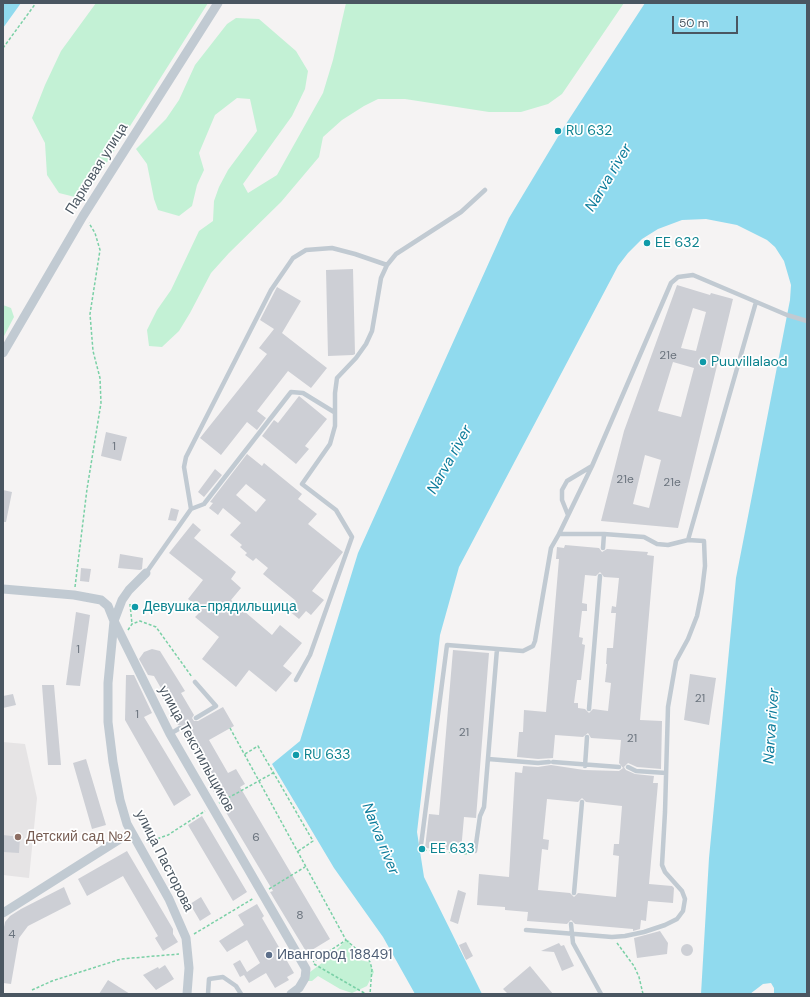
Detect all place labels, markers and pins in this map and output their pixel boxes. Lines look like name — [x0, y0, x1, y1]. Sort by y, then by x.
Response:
place label: RU 632 — [566, 123, 612, 139]
marker: RU 632 — [553, 126, 563, 136]
place label: EE 632 — [655, 235, 700, 251]
marker: EE 632 — [642, 238, 652, 248]
place label: Puuvillalaod — [711, 354, 788, 370]
marker: Puuvillalaod — [698, 357, 708, 367]
place label: Девушка-прядильщица — [143, 599, 297, 615]
marker: Девушка-прядильщица — [130, 602, 140, 612]
place label: RU 633 — [304, 747, 351, 763]
marker: RU 633 — [291, 750, 301, 760]
place label: Детский сад №2 — [26, 829, 131, 845]
marker: Детский сад №2 — [13, 832, 23, 842]
place label: EE 633 — [430, 841, 475, 857]
marker: EE 633 — [417, 844, 427, 854]
place label: Ивангород 188491 — [277, 947, 392, 963]
marker: Ивангород 188491 — [264, 950, 274, 960]

